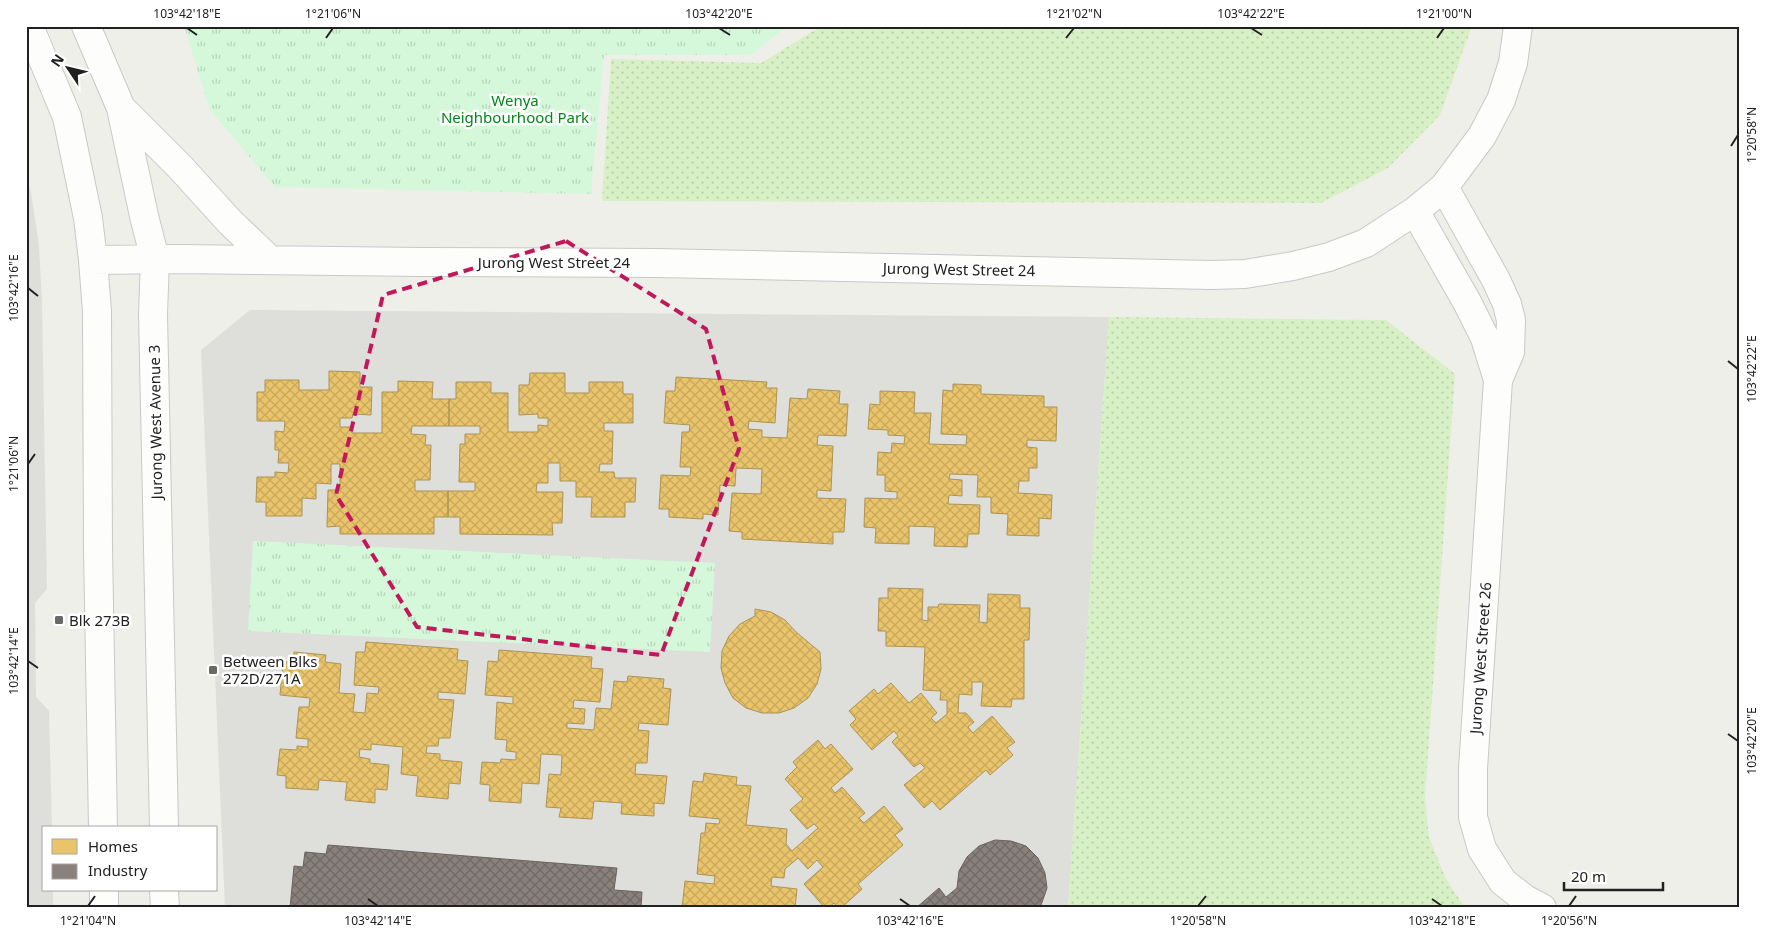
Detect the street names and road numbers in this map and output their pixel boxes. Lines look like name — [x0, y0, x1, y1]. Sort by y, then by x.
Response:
street label: Jurong West Street 24 — [476, 252, 631, 272]
street label: Jurong West Street 24 — [881, 258, 1036, 280]
street label: Jurong West Avenue 3 — [144, 345, 166, 501]
street label: Jurong West Street 26 — [1465, 581, 1495, 737]

